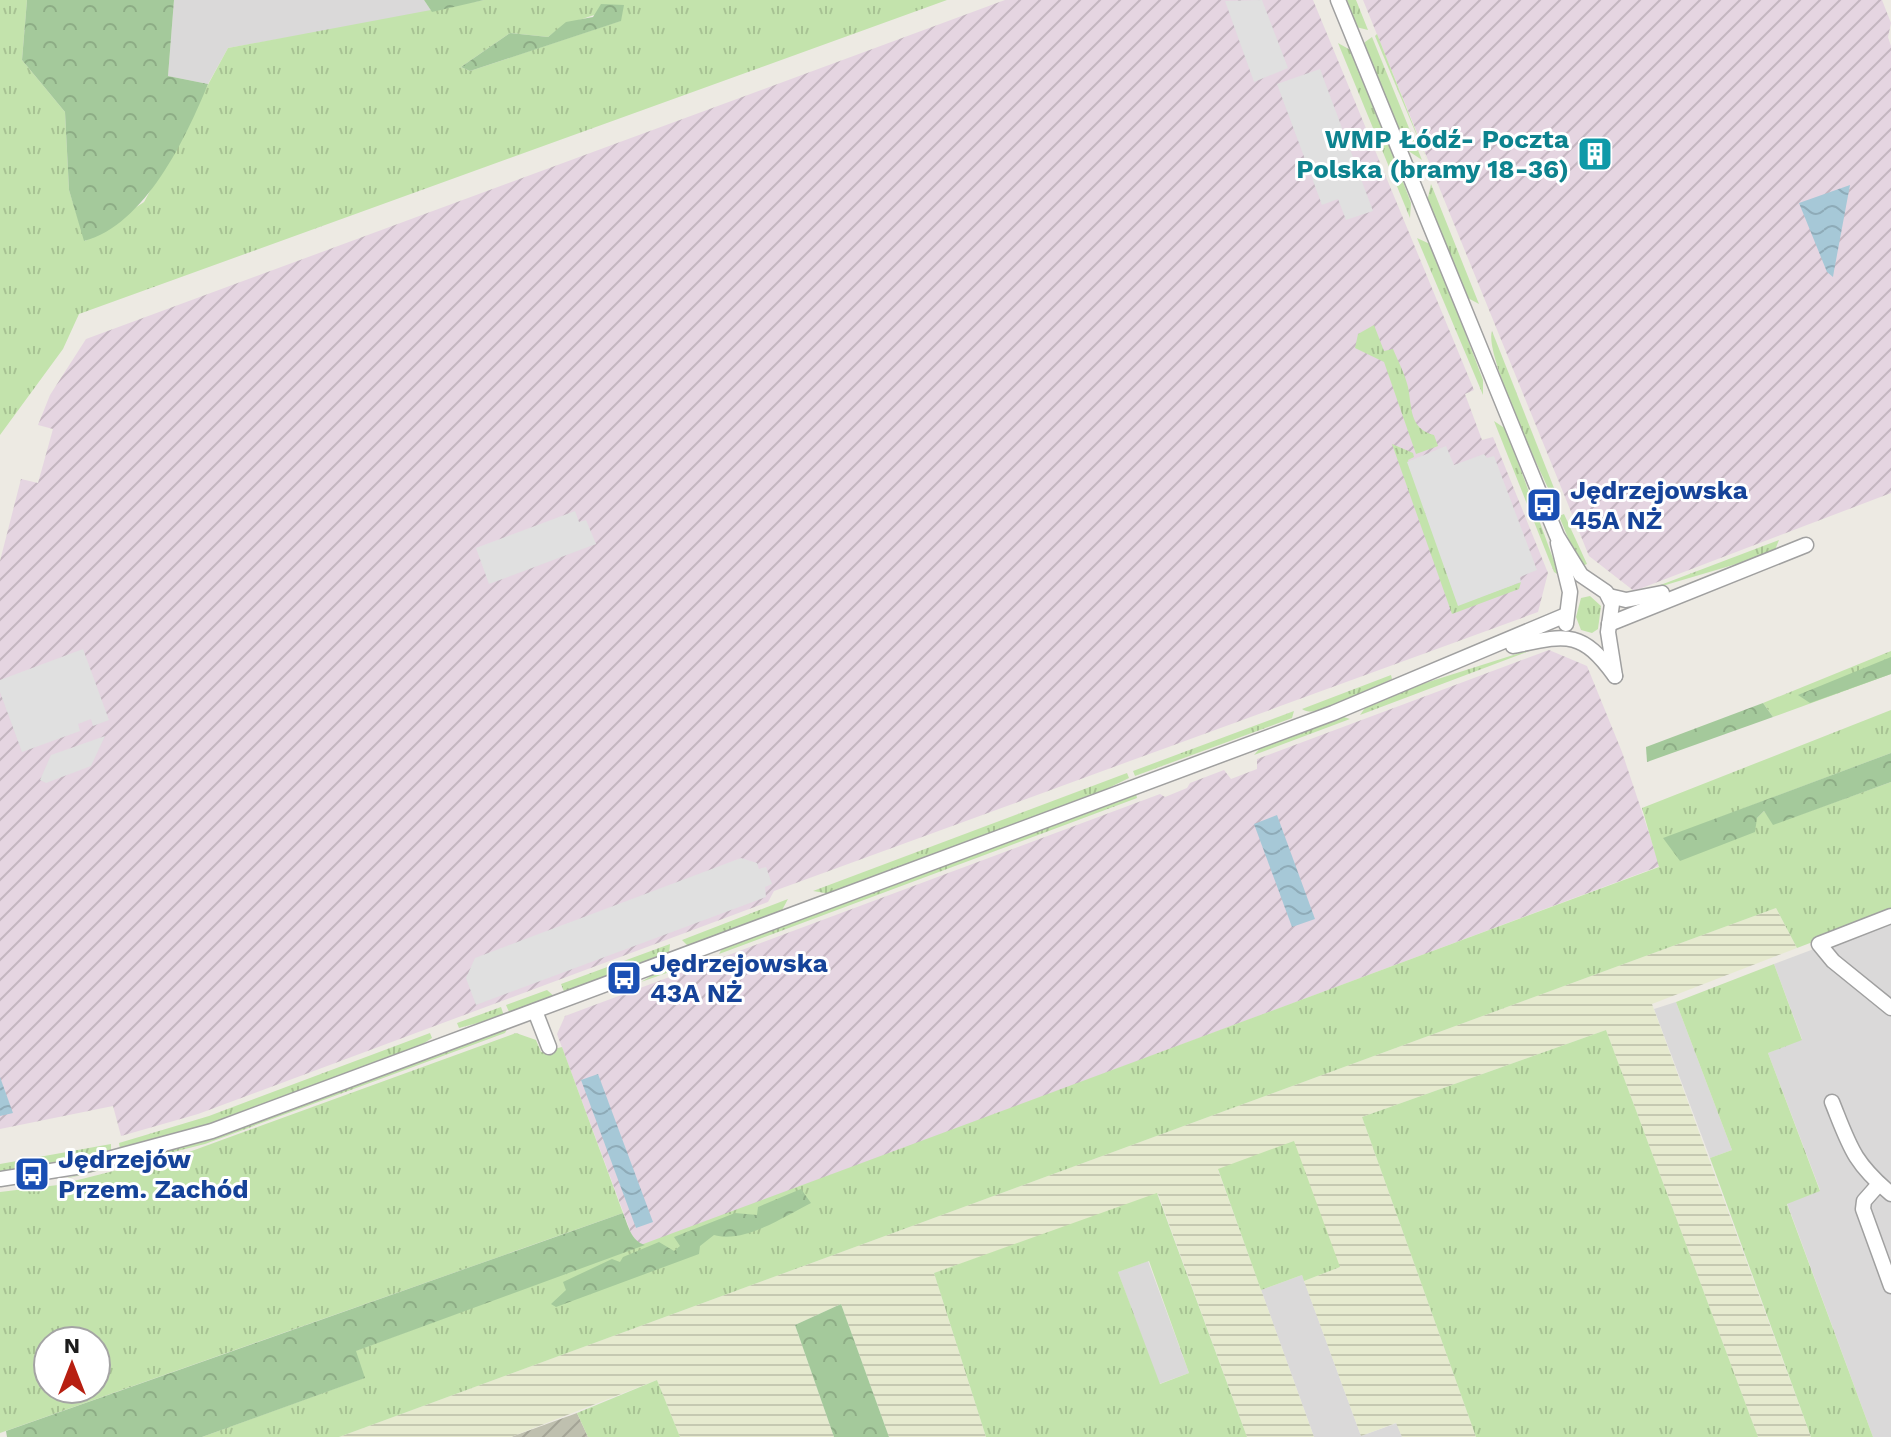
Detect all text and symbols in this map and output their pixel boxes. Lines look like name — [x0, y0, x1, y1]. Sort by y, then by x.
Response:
place label: WMP Łódź- Poczta Polska (bramy 18-36) — [1296, 124, 1569, 184]
building icon: WMP Łódź- Poczta Polska (bramy 18-36) — [1576, 135, 1614, 173]
place label: Jędrzejowska 45A NŻ — [1570, 475, 1748, 535]
bus stop icon: Jędrzejowska 45A NŻ — [1525, 486, 1563, 524]
place label: Jędrzejowska 43A NŻ — [650, 948, 828, 1008]
bus stop icon: Jędrzejowska 43A NŻ — [605, 959, 643, 997]
place label: Jędrzejów Przem. Zachód — [58, 1144, 249, 1204]
bus stop icon: Jędrzejów Przem. Zachód — [13, 1155, 51, 1193]
north arrow — [32, 1325, 112, 1405]
text: N — [64, 1333, 80, 1358]

